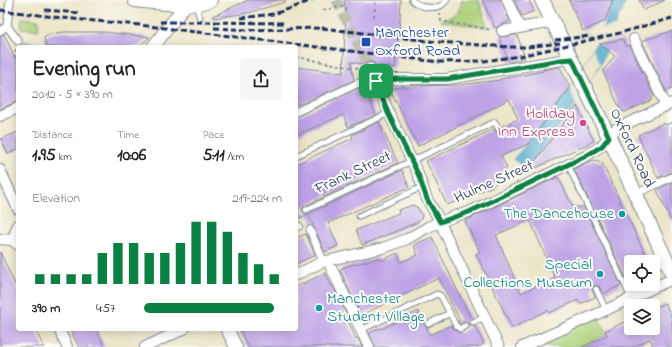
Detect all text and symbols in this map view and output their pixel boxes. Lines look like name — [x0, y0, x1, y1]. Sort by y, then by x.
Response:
place label: Manchester Oxford Road — [375, 21, 460, 63]
marker: Manchester Oxford Road — [360, 36, 372, 48]
text: Evening run — [32, 54, 136, 86]
button: share — [240, 58, 282, 100]
pin — [359, 64, 393, 98]
icon: arrive — [365, 70, 387, 92]
text: 20:12 · 5 × 390 m — [32, 85, 113, 104]
place label: Holiday Inn Express — [497, 102, 575, 144]
street label: Oxford Road — [603, 104, 661, 192]
marker: Holiday Inn Express — [578, 118, 588, 128]
text: Distance — [32, 127, 73, 143]
text: Time — [117, 127, 139, 143]
text: Pace — [203, 127, 224, 143]
text: 1.95 — [32, 143, 56, 168]
text: 10:06 — [117, 143, 146, 168]
text: 5:11 — [203, 143, 225, 168]
street label: Frank Street — [310, 145, 396, 202]
text: km — [56, 149, 72, 165]
text: /km — [225, 149, 244, 165]
street label: Hulme Street — [450, 154, 538, 210]
text: Elevation — [32, 189, 80, 208]
text: 219–224 m — [232, 189, 282, 208]
place label: The Dancehouse — [503, 202, 615, 226]
marker: The Dancehouse — [617, 209, 627, 219]
place label: Special Collections Museum — [463, 253, 592, 295]
map controls — [624, 255, 660, 335]
button: locate — [624, 255, 660, 291]
marker: Special Collections Museum — [595, 269, 605, 279]
place label: Manchester Student Village — [327, 287, 426, 329]
text: 390 m — [32, 299, 60, 318]
text: 4:57 — [96, 299, 115, 318]
button: layers — [624, 299, 660, 335]
marker: Manchester Student Village — [314, 303, 324, 313]

